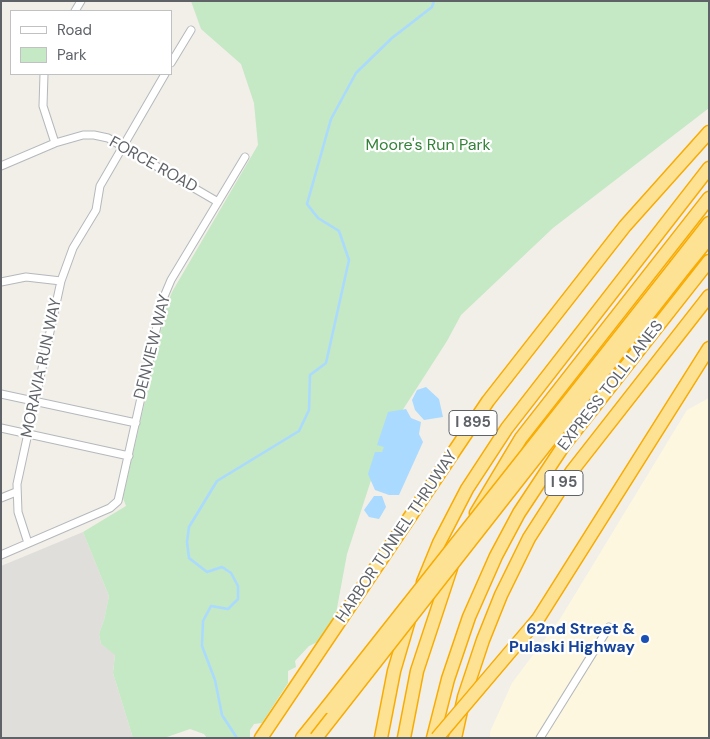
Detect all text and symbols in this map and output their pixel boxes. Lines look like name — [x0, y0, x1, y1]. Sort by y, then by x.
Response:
legend — [10, 10, 172, 75]
text: Road — [57, 20, 92, 40]
text: Park — [57, 45, 87, 65]
street label: FORCE ROAD — [106, 133, 200, 197]
park label: Moore's Run Park — [366, 136, 490, 156]
street label: DENVIEW WAY — [131, 293, 175, 401]
street label: MORAVIA RUN WAY — [18, 296, 66, 440]
street label: EXPRESS TOLL LANES — [554, 317, 668, 455]
road number: I 895 — [449, 410, 497, 436]
street label: HARBOR TUNNEL THRUWAY — [332, 447, 462, 627]
road number: I 95 — [545, 470, 583, 496]
place label: 62nd Street & Pulaski Highway — [509, 620, 635, 658]
marker: 62nd Street & Pulaski Highway — [639, 633, 651, 645]

